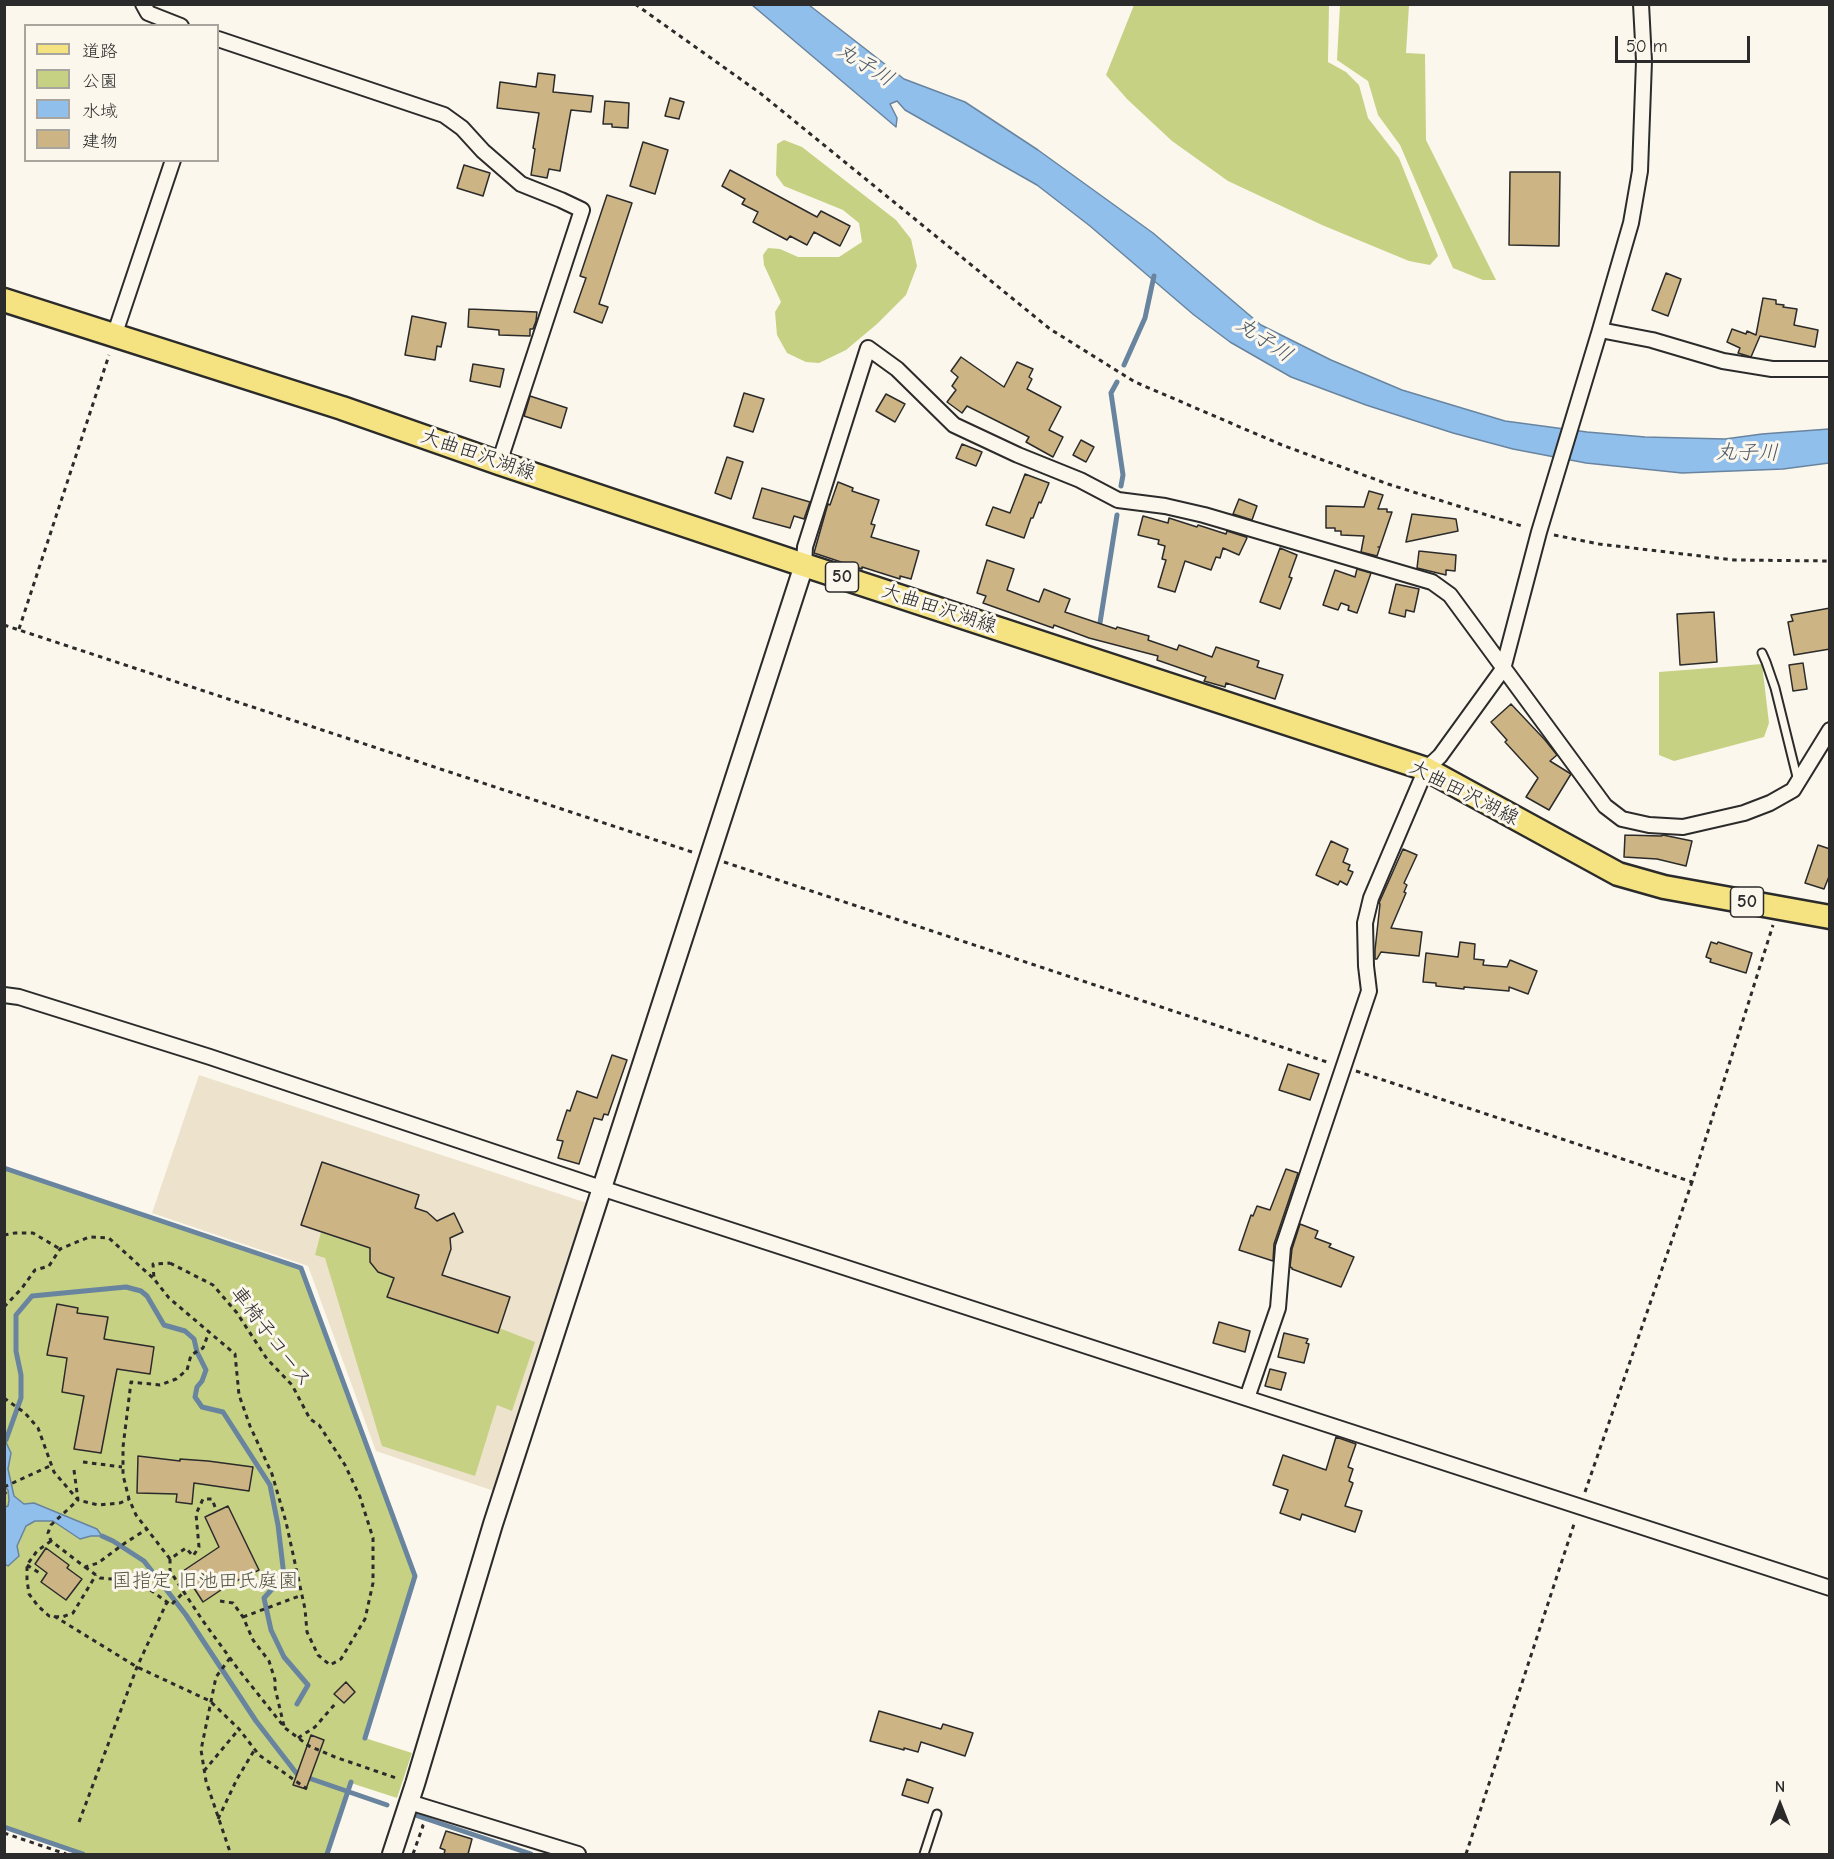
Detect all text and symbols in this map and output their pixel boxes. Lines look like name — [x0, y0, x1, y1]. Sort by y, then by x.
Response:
legend — [24, 24, 219, 162]
scale bar — [1618, 24, 1753, 62]
text: 50 m — [1626, 36, 1668, 57]
water label: 丸子川 — [832, 38, 898, 92]
text: 道路 — [82, 41, 118, 62]
text: 公園 — [82, 71, 118, 92]
text: 水域 — [82, 101, 118, 122]
text: 建物 — [82, 131, 118, 152]
water label: 丸子川 — [1231, 312, 1297, 368]
street label: 大曲田沢湖線 — [417, 424, 539, 486]
water label: 丸子川 — [1715, 440, 1779, 466]
road number: 50 — [826, 562, 858, 592]
street label: 大曲田沢湖線 — [878, 579, 1000, 639]
street label: 大曲田沢湖線 — [1405, 755, 1523, 831]
road number: 50 — [1730, 887, 1764, 917]
street label: 車椅子コース — [225, 1282, 317, 1392]
park label: 国指定 旧池田氏庭園 — [112, 1569, 298, 1593]
north arrow — [1750, 1775, 1810, 1835]
text: N — [1775, 1778, 1785, 1796]

